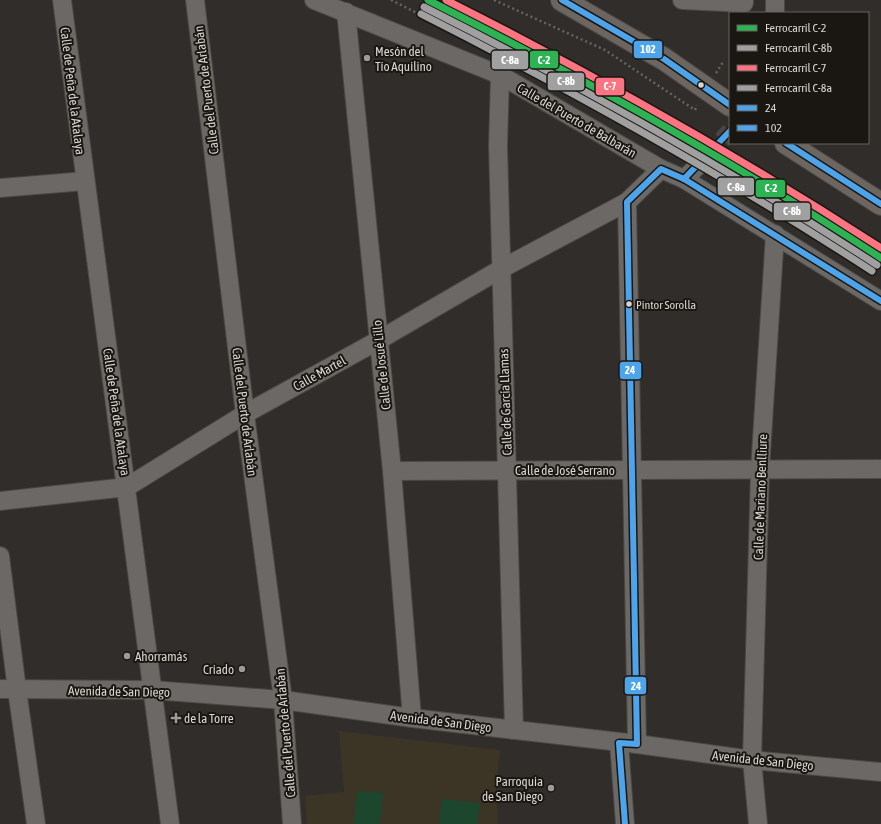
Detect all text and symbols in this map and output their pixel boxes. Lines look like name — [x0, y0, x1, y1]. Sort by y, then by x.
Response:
legend — [729, 12, 869, 144]
text: Ferrocarril C-2 — [765, 21, 827, 35]
street label: Calle del Puerto de Arlabán — [191, 25, 222, 155]
street label: Calle de Peña de la Atalaya — [57, 26, 88, 156]
line badge: 102 — [633, 40, 663, 59]
text: Ferrocarril C-8b — [765, 41, 832, 55]
text: 102 — [640, 43, 656, 55]
place label: Mesón del Tío Aquilino — [375, 44, 432, 74]
line badge: C-8a — [491, 50, 529, 70]
line badge: C-2 — [529, 50, 559, 69]
marker: Mesón del Tío Aquilino — [362, 53, 372, 63]
text: C-8a — [501, 54, 519, 66]
text: C-2 — [538, 54, 550, 66]
text: Ferrocarril C-7 — [765, 61, 827, 75]
line badge: C-8b — [547, 72, 585, 91]
text: C-8b — [557, 75, 575, 87]
line badge: C-7 — [595, 77, 625, 96]
street label: Calle del Puerto de Balbarán — [515, 80, 639, 161]
text: C-7 — [604, 80, 616, 92]
unlabelled marker — [696, 80, 706, 90]
text: Ferrocarril C-8a — [765, 81, 832, 95]
text: 24 — [765, 101, 777, 115]
text: 102 — [765, 121, 782, 135]
line badge: C-8a — [717, 177, 755, 196]
line badge: C-2 — [755, 179, 786, 198]
text: C-8a — [727, 181, 745, 193]
text: C-2 — [765, 182, 777, 194]
line badge: C-8b — [773, 202, 811, 221]
text: C-8b — [783, 205, 801, 217]
place label: Pintor Sorolla — [636, 298, 696, 312]
marker: Pintor Sorolla — [624, 299, 634, 309]
street label: Calle de Josué Lillo — [369, 319, 394, 410]
street label: Calle de Peña de la Atalaya — [100, 347, 133, 477]
street label: Calle del Puerto de Arlabán — [229, 347, 260, 477]
street label: Calle de García Llamas — [496, 348, 515, 456]
street label: Calle Martel — [290, 353, 349, 394]
line badge: 24 — [619, 361, 642, 380]
text: 24 — [625, 364, 635, 376]
street label: Calle de Mariano Benlliure — [751, 434, 770, 560]
street label: Calle de José Serrano — [515, 463, 615, 478]
place label: Ahorramás — [135, 649, 188, 664]
marker: Ahorramás — [122, 651, 132, 661]
place label: Criado — [203, 662, 234, 677]
marker: Criado — [237, 664, 247, 674]
street label: Calle del Puerto de Arlabán — [272, 668, 299, 798]
line badge: 24 — [624, 676, 647, 695]
text: 24 — [631, 680, 641, 692]
street label: Avenida de San Diego — [68, 683, 170, 700]
street label: Avenida de San Diego — [389, 708, 492, 735]
place label: de la Torre — [184, 711, 234, 726]
marker: de la Torre — [171, 713, 181, 723]
street label: Avenida de San Diego — [712, 748, 814, 773]
place label: Parroquia de San Diego — [482, 774, 543, 804]
marker: Parroquia de San Diego — [546, 783, 556, 793]

